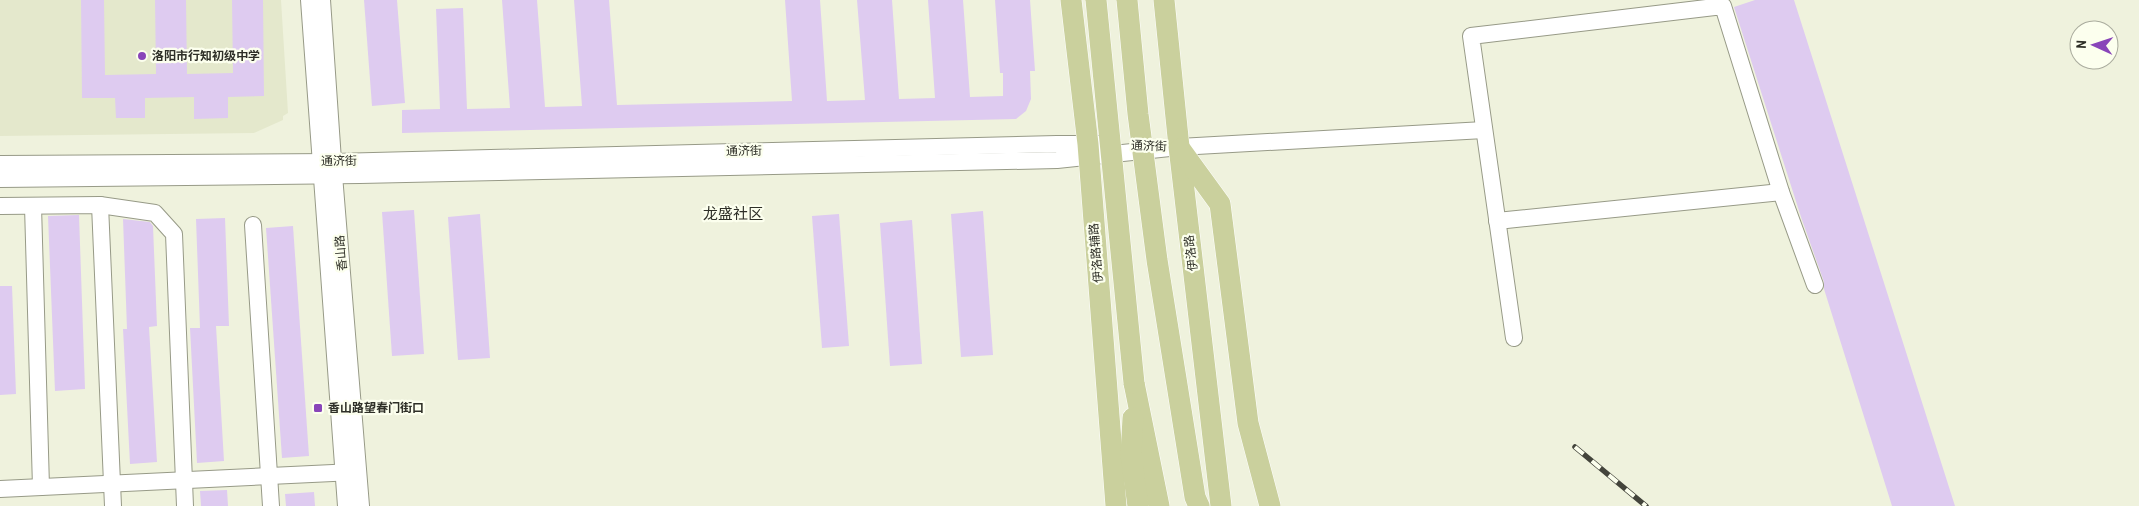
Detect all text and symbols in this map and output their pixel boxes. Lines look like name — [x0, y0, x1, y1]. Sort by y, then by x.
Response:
north arrow — [2069, 20, 2119, 70]
text: N — [2072, 40, 2090, 49]
place label: 洛阳市行知初级中学 — [152, 48, 260, 64]
marker: 洛阳市行知初级中学 — [136, 50, 148, 62]
street label: 通济街 — [1131, 137, 1167, 155]
street label: 通济街 — [726, 143, 762, 159]
street label: 通济街 — [321, 153, 357, 169]
district label: 龙盛社区 — [703, 203, 763, 224]
street label: 伊洛路辅路 — [1085, 222, 1107, 284]
street label: 香山路 — [331, 234, 351, 272]
street label: 伊洛路 — [1181, 234, 1201, 272]
place label: 香山路望春门街口 — [328, 400, 424, 416]
marker: 香山路望春门街口 — [312, 402, 324, 414]

